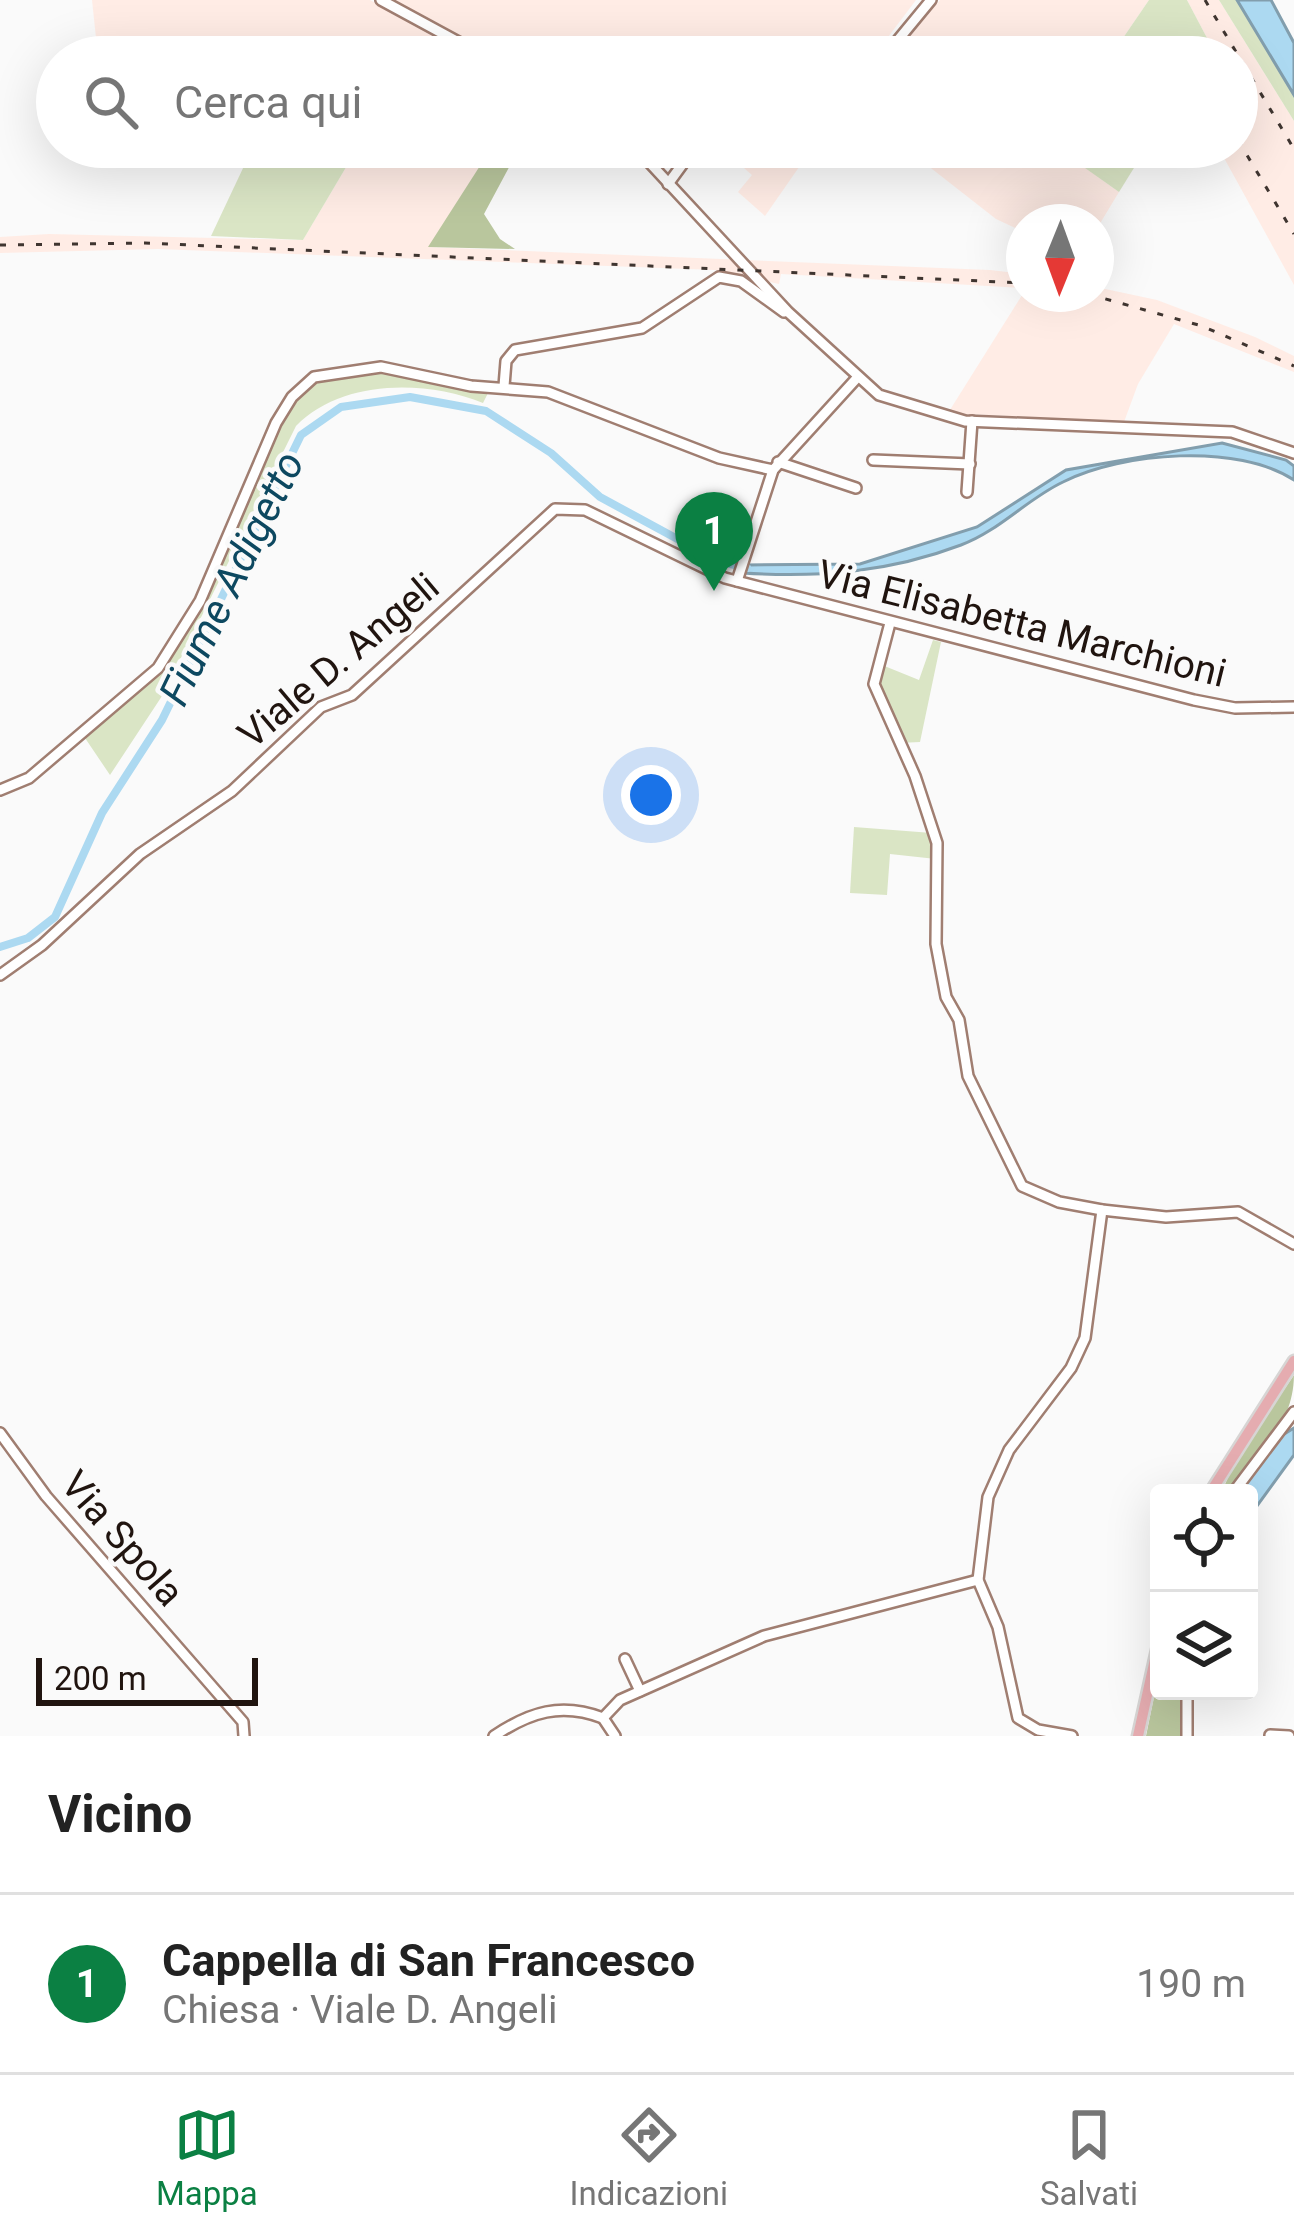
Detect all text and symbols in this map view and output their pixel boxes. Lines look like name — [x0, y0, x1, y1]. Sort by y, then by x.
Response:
search box — [36, 36, 1258, 168]
icon: search — [78, 69, 144, 135]
text: Cerca qui — [174, 76, 363, 129]
north arrow — [1006, 204, 1114, 312]
water label: Fiume Adigetto — [149, 443, 314, 713]
pin: 1 — [675, 492, 753, 591]
street label: Via Elisabetta Marchioni — [813, 551, 1231, 697]
street label: Viale D. Angeli — [229, 564, 448, 758]
your location — [621, 765, 681, 825]
street label: Via Spola — [51, 1462, 193, 1615]
map controls — [1150, 1484, 1258, 1700]
button: locate — [1150, 1484, 1258, 1592]
button: layers — [1150, 1592, 1258, 1700]
scale bar — [36, 1652, 258, 1705]
text: 200 m — [54, 1659, 147, 1698]
text: Vicino — [48, 1785, 192, 1844]
text: Cappella di San Francesco — [162, 1934, 695, 1987]
text: 1 — [76, 1961, 98, 2007]
text: 190 m — [1136, 1961, 1246, 2007]
text: Chiesa · Viale D. Angeli — [162, 1987, 557, 2033]
tab: Mappa — [156, 2102, 258, 2213]
tab: Indicazioni — [570, 2102, 728, 2213]
tab: Salvati — [1040, 2102, 1138, 2213]

